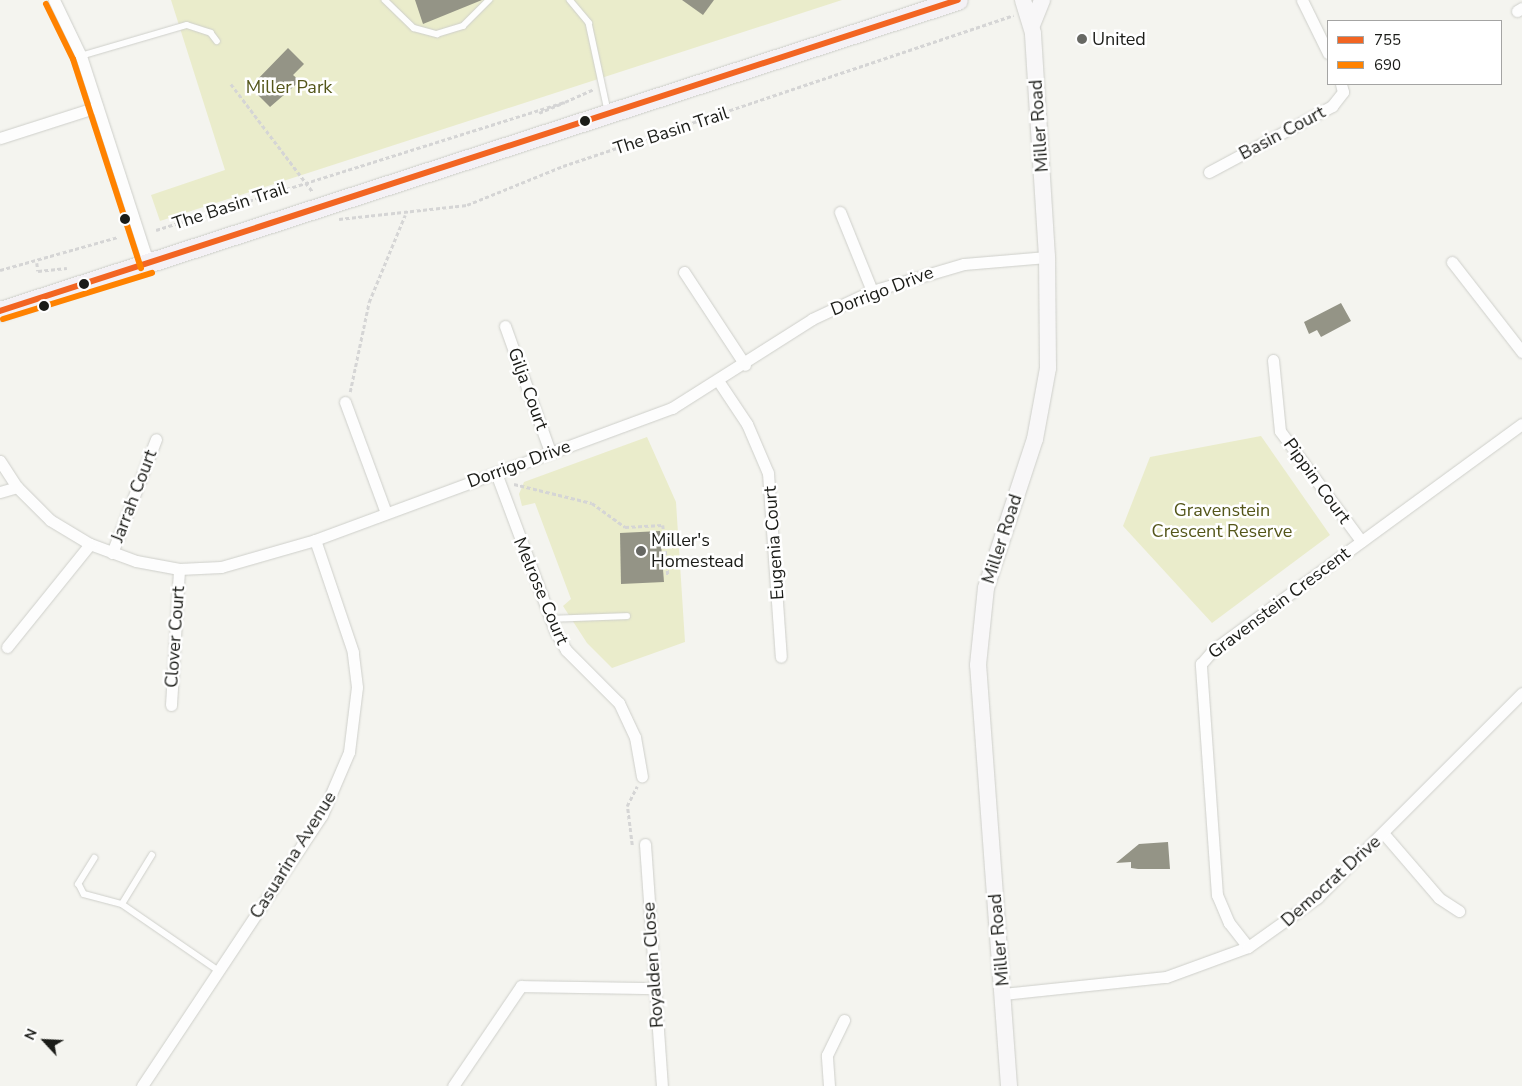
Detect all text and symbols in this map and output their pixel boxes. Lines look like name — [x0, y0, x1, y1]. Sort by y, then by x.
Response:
legend — [1327, 20, 1502, 85]
place label: United — [1092, 28, 1146, 50]
text: 755 — [1374, 30, 1401, 50]
marker: United — [1076, 33, 1088, 45]
text: 690 — [1374, 55, 1401, 75]
park label: Miller Park — [246, 76, 332, 98]
street label: Miller Road — [1025, 79, 1053, 173]
street label: Basin Court — [1235, 101, 1329, 165]
street label: The Basin Trail — [611, 102, 731, 160]
unlabelled marker — [580, 116, 590, 126]
street label: The Basin Trail — [170, 177, 290, 235]
unlabelled marker — [120, 214, 130, 224]
street label: Dorrigo Drive — [828, 262, 936, 320]
unlabelled marker — [79, 279, 89, 289]
unlabelled marker — [39, 301, 49, 311]
street label: Gilja Court — [503, 345, 553, 433]
street label: Pippin Court — [1279, 434, 1355, 528]
street label: Dorrigo Drive — [464, 435, 574, 493]
street label: Jarrah Court — [106, 447, 162, 545]
street label: Eugenia Court — [759, 485, 789, 601]
street label: Miller Road — [977, 492, 1027, 586]
park label: Gravenstein Crescent Reserve — [1152, 500, 1292, 542]
place label: Miller's Homestead — [651, 530, 744, 572]
street label: Melrose Court — [509, 534, 573, 648]
street label: Gravenstein Crescent — [1204, 543, 1354, 663]
marker: Miller's Homestead — [635, 545, 647, 557]
street label: Clover Court — [161, 585, 189, 689]
street label: Casuarina Avenue — [245, 787, 341, 923]
street label: Democrat Drive — [1277, 831, 1385, 931]
street label: Miller Road — [984, 893, 1014, 987]
street label: Royalden Close — [638, 901, 668, 1029]
north arrow — [20, 1016, 70, 1066]
text: N — [20, 1026, 42, 1043]

